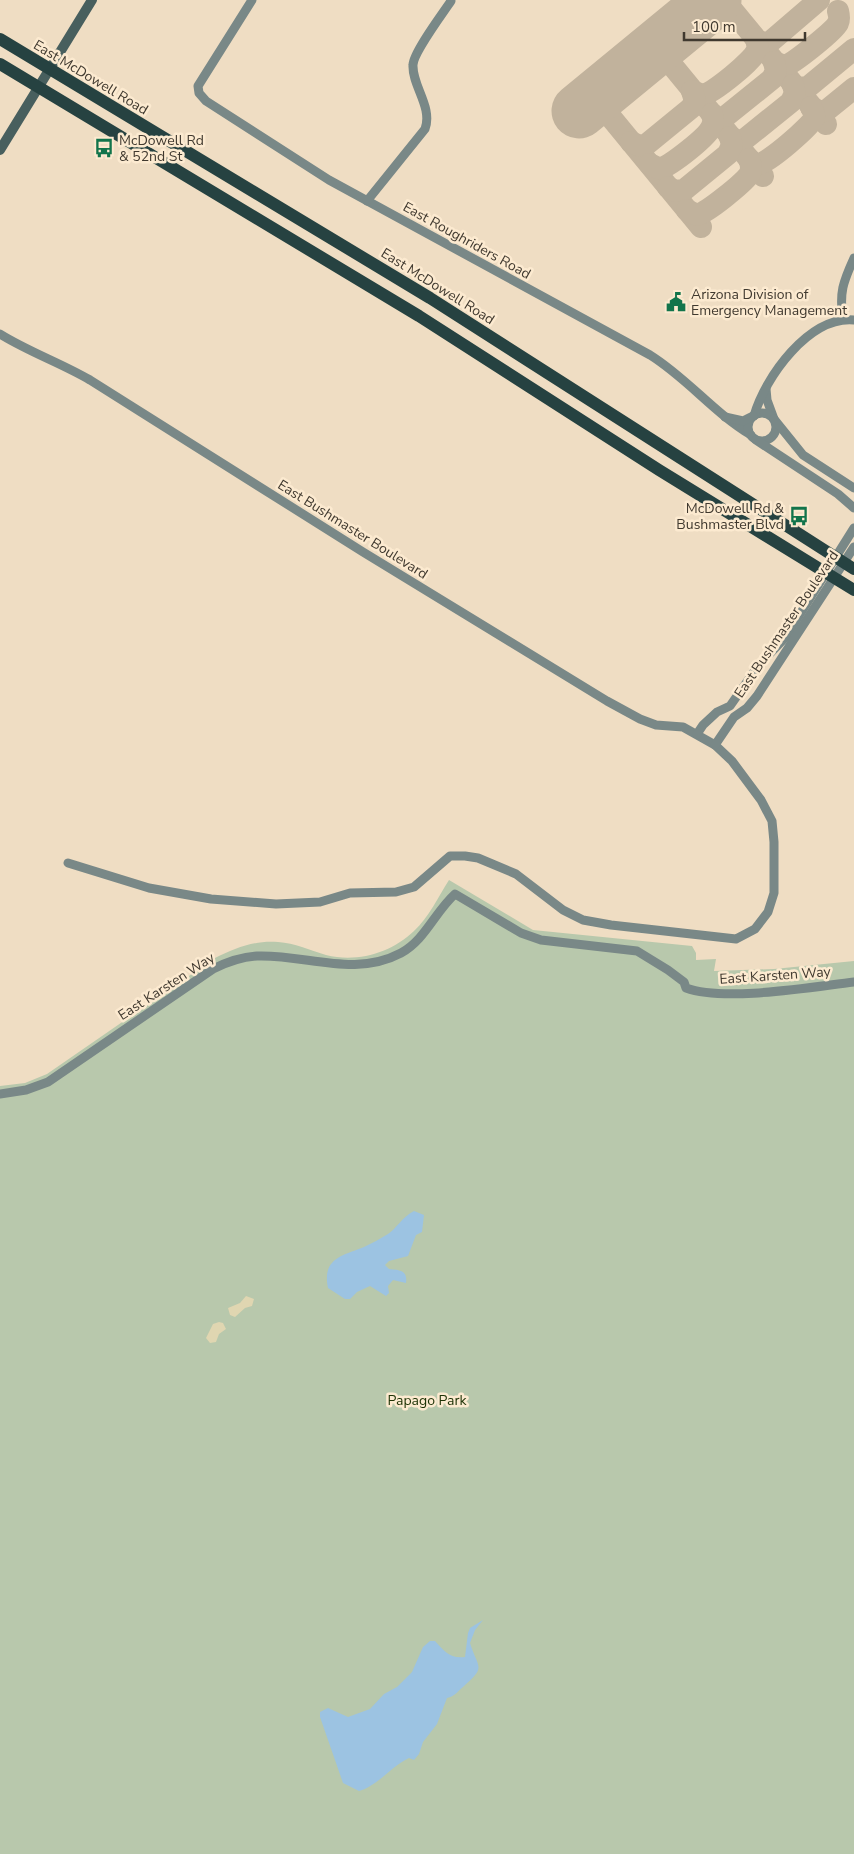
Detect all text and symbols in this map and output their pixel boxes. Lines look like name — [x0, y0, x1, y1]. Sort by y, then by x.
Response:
scale bar — [684, 10, 805, 42]
text: 100 m — [692, 17, 736, 37]
street label: East McDowell Road — [30, 36, 152, 119]
place label: McDowell Rd & 52nd St — [119, 131, 204, 166]
bus stop icon: McDowell Rd & 52nd St — [93, 137, 115, 159]
street label: East Roughriders Road — [399, 197, 534, 283]
street label: East McDowell Road — [377, 244, 498, 329]
place label: Arizona Division of Emergency Management — [691, 285, 847, 320]
public building icon: Arizona Division of Emergency Management — [665, 291, 687, 313]
street label: East Bushmaster Boulevard — [274, 475, 431, 584]
place label: McDowell Rd & Bushmaster Blvd — [676, 499, 784, 534]
bus stop icon: McDowell Rd & Bushmaster Blvd — [788, 505, 810, 527]
street label: East Bushmaster Boulevard — [730, 547, 843, 702]
street label: East Karsten Way — [114, 948, 219, 1025]
street label: East Karsten Way — [719, 962, 832, 989]
park label: Papago Park — [387, 1391, 468, 1410]

